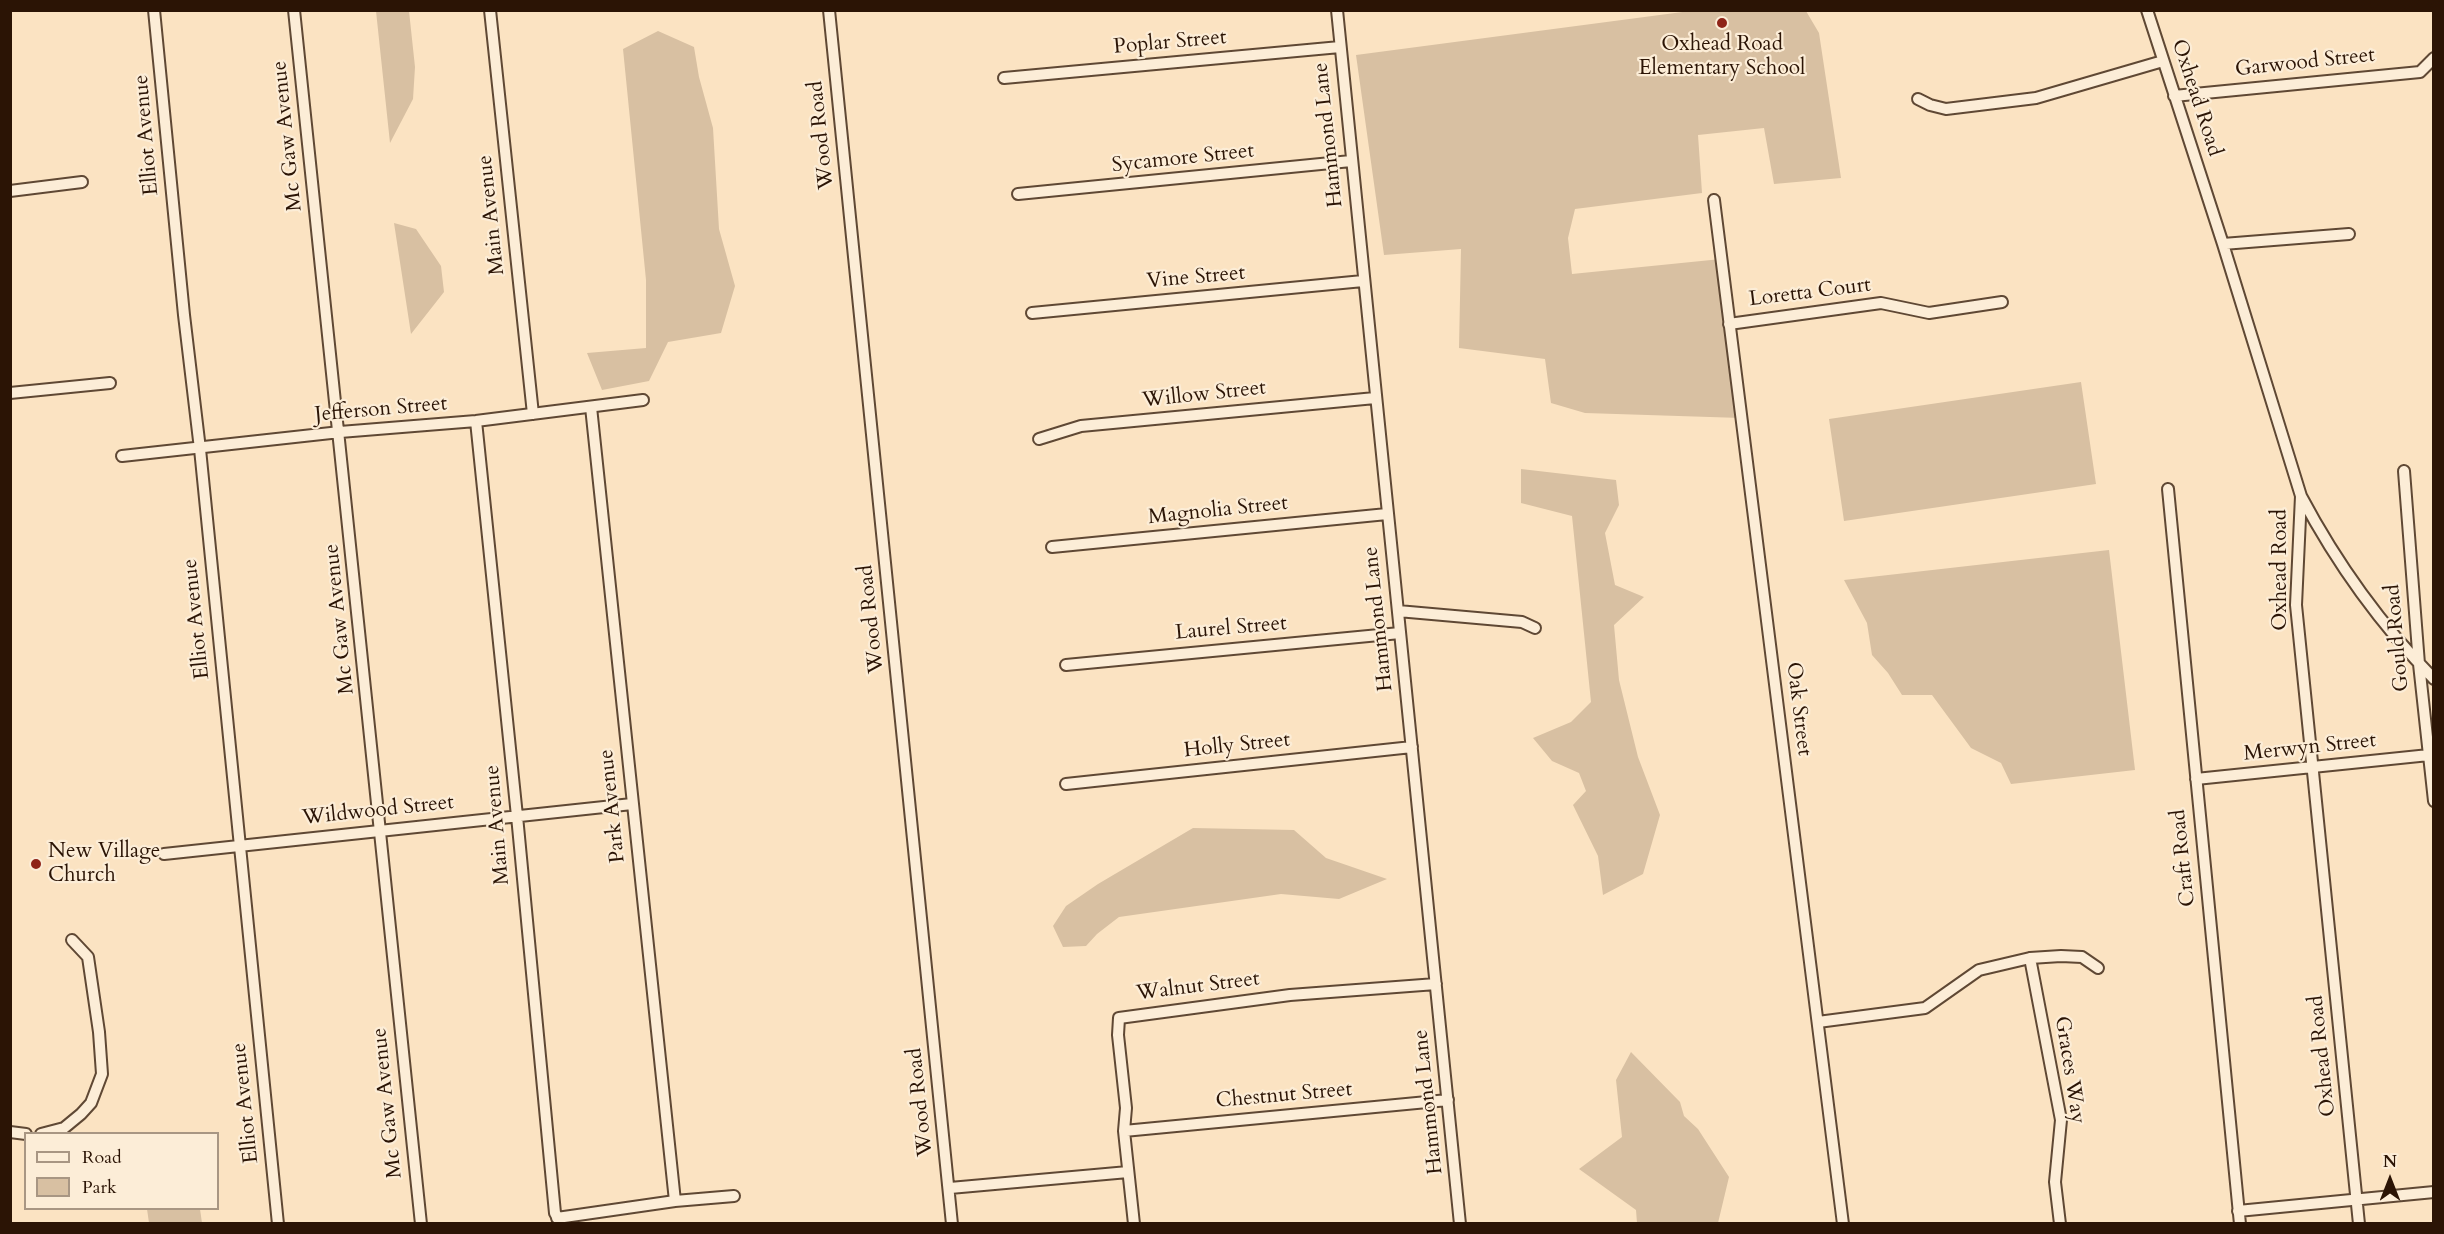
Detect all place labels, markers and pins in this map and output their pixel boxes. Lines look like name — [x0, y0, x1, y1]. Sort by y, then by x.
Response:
marker: Oxhead Road Elementary School — [1715, 16, 1729, 30]
place label: Oxhead Road Elementary School — [1639, 32, 1805, 82]
place label: New Village Church — [48, 839, 160, 889]
marker: New Village Church — [29, 857, 43, 871]

